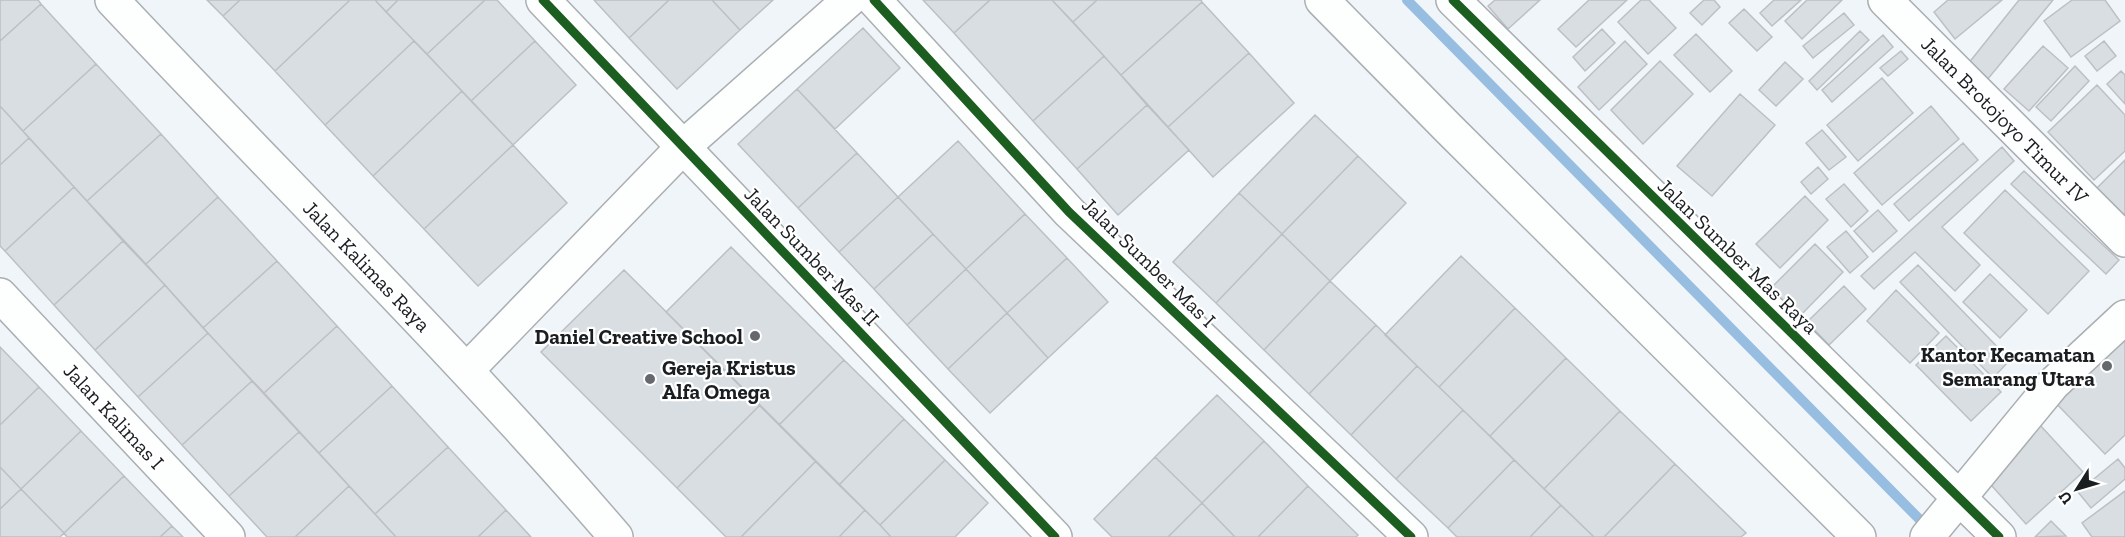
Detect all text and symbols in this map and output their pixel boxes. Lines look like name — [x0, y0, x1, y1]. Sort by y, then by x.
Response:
street label: Jalan Brotojoyo Timur IV — [1915, 31, 2094, 210]
street label: Jalan Sumber Mas Raya — [1653, 173, 1823, 339]
street label: Jalan Sumber Mas II — [739, 181, 885, 331]
street label: Jalan Sumber Mas I — [1077, 192, 1221, 332]
street label: Jalan Kalimas Raya — [298, 195, 436, 337]
place label: Daniel Creative School — [534, 324, 743, 349]
marker: Daniel Creative School — [748, 329, 762, 343]
place label: Kantor Kecamatan Semarang Utara — [1920, 342, 2096, 391]
place label: Gereja Kristus Alfa Omega — [662, 355, 796, 404]
street label: Jalan Kalimas I — [59, 358, 169, 474]
marker: Kantor Kecamatan Semarang Utara — [2100, 359, 2114, 373]
marker: Gereja Kristus Alfa Omega — [643, 372, 657, 386]
north arrow — [2047, 459, 2107, 519]
text: U — [2054, 487, 2076, 508]

